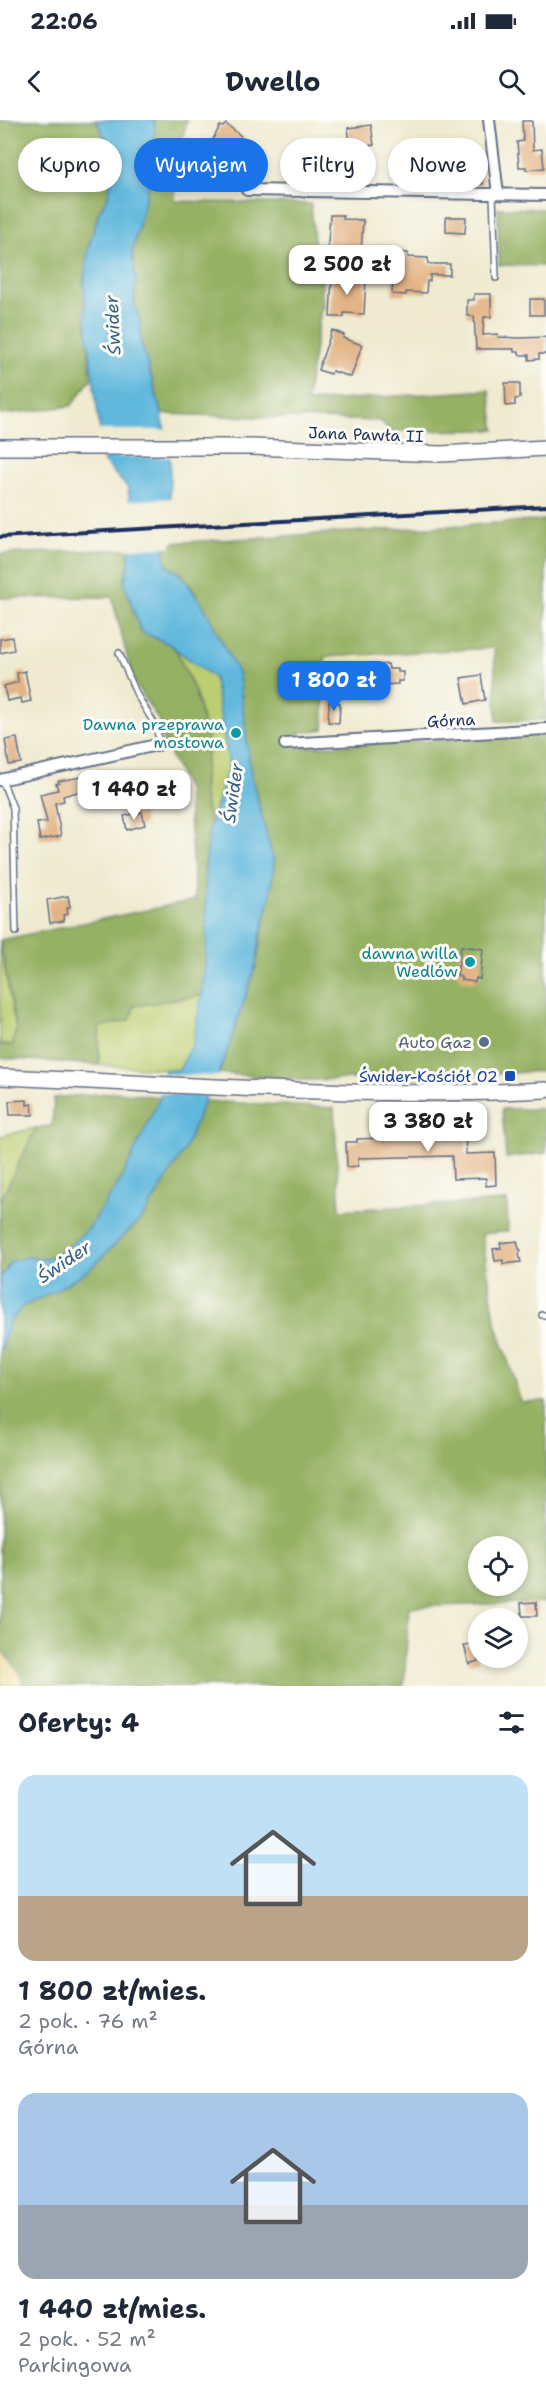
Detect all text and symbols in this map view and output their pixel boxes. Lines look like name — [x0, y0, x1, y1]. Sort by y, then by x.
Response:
text: 22:06 — [30, 7, 98, 36]
text: Dwello — [225, 63, 321, 100]
icon: back — [18, 65, 51, 98]
icon: search — [495, 65, 528, 98]
chip: Kupno — [18, 138, 122, 192]
chip: Wynajem — [134, 138, 268, 192]
chip: Filtry — [280, 138, 376, 192]
chip: Nowe — [388, 138, 488, 192]
pin: 2 500 zł — [285, 245, 409, 296]
text: 2 500 zł — [303, 251, 391, 277]
water label: Świder — [99, 294, 127, 356]
street label: Jana Pawła II — [308, 422, 424, 447]
pin: 1 800 zł — [272, 661, 396, 712]
text: 1 800 zł — [292, 667, 376, 693]
street label: Górna — [426, 709, 476, 732]
place label: Dawna przeprawa mostowa — [83, 714, 224, 753]
marker: Dawna przeprawa mostowa — [229, 726, 243, 740]
water label: Świder — [217, 761, 249, 824]
pin: 1 440 zł — [72, 770, 196, 821]
text: 1 440 zł — [92, 776, 176, 802]
place label: dawna willa Wedlów — [362, 943, 458, 982]
marker: dawna willa Wedlów — [463, 955, 477, 969]
place label: Auto Gaz — [398, 1032, 472, 1053]
marker: Auto Gaz — [477, 1035, 491, 1049]
place label: Świder-Kościół 02 — [359, 1066, 498, 1087]
marker: Świder-Kościół 02 — [503, 1069, 517, 1083]
pin: 3 380 zł — [366, 1102, 490, 1153]
text: 3 380 zł — [383, 1108, 473, 1134]
water label: Świder — [32, 1235, 96, 1289]
map controls — [468, 1536, 528, 1668]
button: locate — [468, 1536, 528, 1596]
button: layers — [468, 1608, 528, 1668]
text: Oferty: 4 — [18, 1705, 139, 1740]
icon: filters — [495, 1706, 528, 1739]
icon: home — [219, 1814, 327, 1922]
text: 1 800 zł/mies. — [18, 1973, 206, 2008]
text: 2 pok. · 76 m² — [18, 2008, 158, 2034]
text: Górna — [18, 2034, 78, 2060]
icon: home — [219, 2132, 327, 2240]
text: 1 440 zł/mies. — [18, 2291, 206, 2326]
text: 2 pok. · 52 m² — [18, 2326, 156, 2352]
text: Parkingowa — [18, 2352, 131, 2378]

